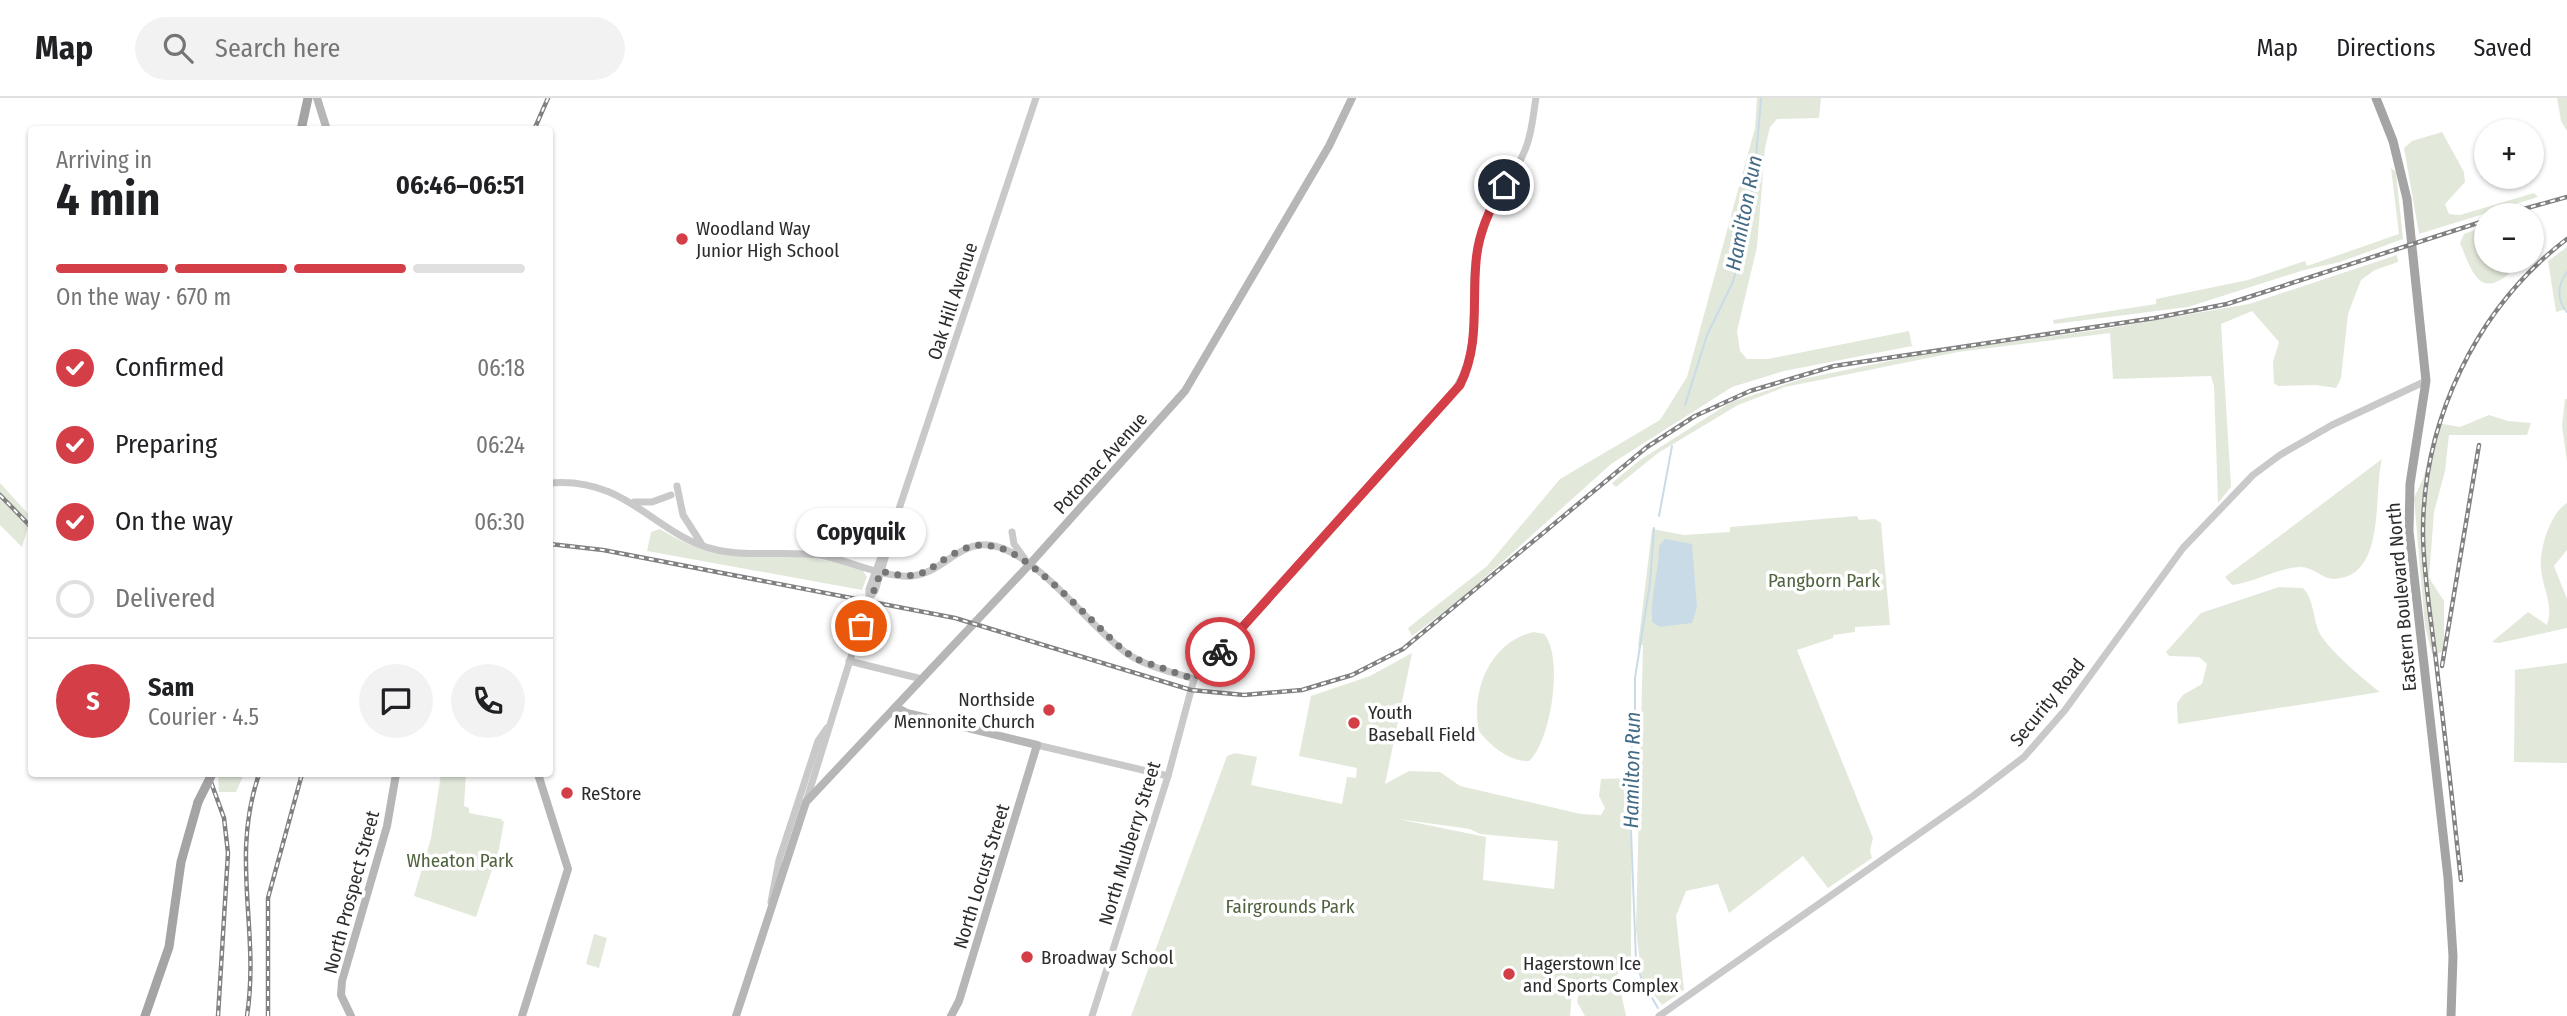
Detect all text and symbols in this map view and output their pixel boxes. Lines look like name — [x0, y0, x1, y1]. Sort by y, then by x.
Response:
search box — [135, 17, 625, 80]
text: Map — [35, 28, 93, 68]
icon: search — [159, 29, 197, 67]
text: Search here — [215, 33, 340, 64]
text: Map — [2257, 34, 2298, 62]
text: Directions — [2336, 34, 2435, 62]
text: Saved — [2473, 34, 2532, 62]
map controls — [2474, 119, 2544, 273]
button: + — [2474, 119, 2544, 189]
text: Arriving in — [56, 146, 152, 174]
water label: Hamilton Run — [1720, 153, 1768, 273]
pin — [1474, 155, 1534, 215]
icon: home — [1485, 166, 1523, 204]
text: 06:46–06:51 — [396, 170, 525, 201]
text: 4 min — [56, 172, 160, 227]
button: − — [2474, 203, 2544, 273]
place label: Woodland Way Junior High School — [696, 217, 839, 262]
marker: Woodland Way Junior High School — [674, 231, 690, 247]
street label: Oak Hill Avenue — [923, 239, 982, 363]
text: On the way · 670 m — [56, 283, 231, 311]
icon: check — [56, 349, 94, 387]
text: Confirmed — [115, 352, 225, 383]
text: 06:18 — [477, 354, 525, 382]
street label: Potomac Avenue — [1049, 408, 1152, 519]
icon: check — [56, 426, 94, 464]
text: Preparing — [115, 429, 217, 460]
text: 06:24 — [476, 431, 525, 459]
street label: Eastern Boulevard North — [2382, 502, 2421, 692]
icon: check — [56, 503, 94, 541]
text: On the way — [115, 506, 233, 537]
callout: Copyquik — [796, 507, 926, 556]
text: 06:30 — [474, 508, 525, 536]
text: Copyquik — [816, 518, 906, 546]
park label: Pangborn Park — [1768, 569, 1880, 592]
text: Delivered — [115, 583, 216, 614]
pin — [831, 596, 891, 656]
icon: bag — [842, 607, 880, 645]
courier — [1185, 617, 1255, 687]
icon: bike — [1201, 633, 1239, 671]
street label: Security Road — [2005, 654, 2090, 751]
button: chat — [359, 664, 433, 738]
button: phone — [451, 664, 525, 738]
text: Sam — [148, 672, 194, 703]
text: S — [86, 686, 100, 717]
place label: Northside Mennonite Church — [894, 688, 1035, 733]
place label: Youth Baseball Field — [1368, 701, 1476, 746]
marker: Northside Mennonite Church — [1041, 702, 1057, 718]
text: Courier · 4.5 — [148, 703, 259, 731]
water label: Hamilton Run — [1618, 711, 1646, 829]
marker: Youth Baseball Field — [1346, 715, 1362, 731]
street label: North Mulberry Street — [1094, 758, 1166, 928]
place label: ReStore — [581, 782, 641, 805]
marker: ReStore — [559, 785, 575, 801]
street label: North Locust Street — [949, 800, 1015, 951]
street label: North Prospect Street — [319, 807, 384, 976]
park label: Wheaton Park — [407, 849, 514, 872]
park label: Fairgrounds Park — [1225, 895, 1355, 918]
place label: Broadway School — [1041, 946, 1174, 969]
marker: Broadway School — [1019, 949, 1035, 965]
place label: Hagerstown Ice and Sports Complex — [1523, 952, 1679, 997]
marker: Hagerstown Ice and Sports Complex — [1501, 966, 1517, 982]

